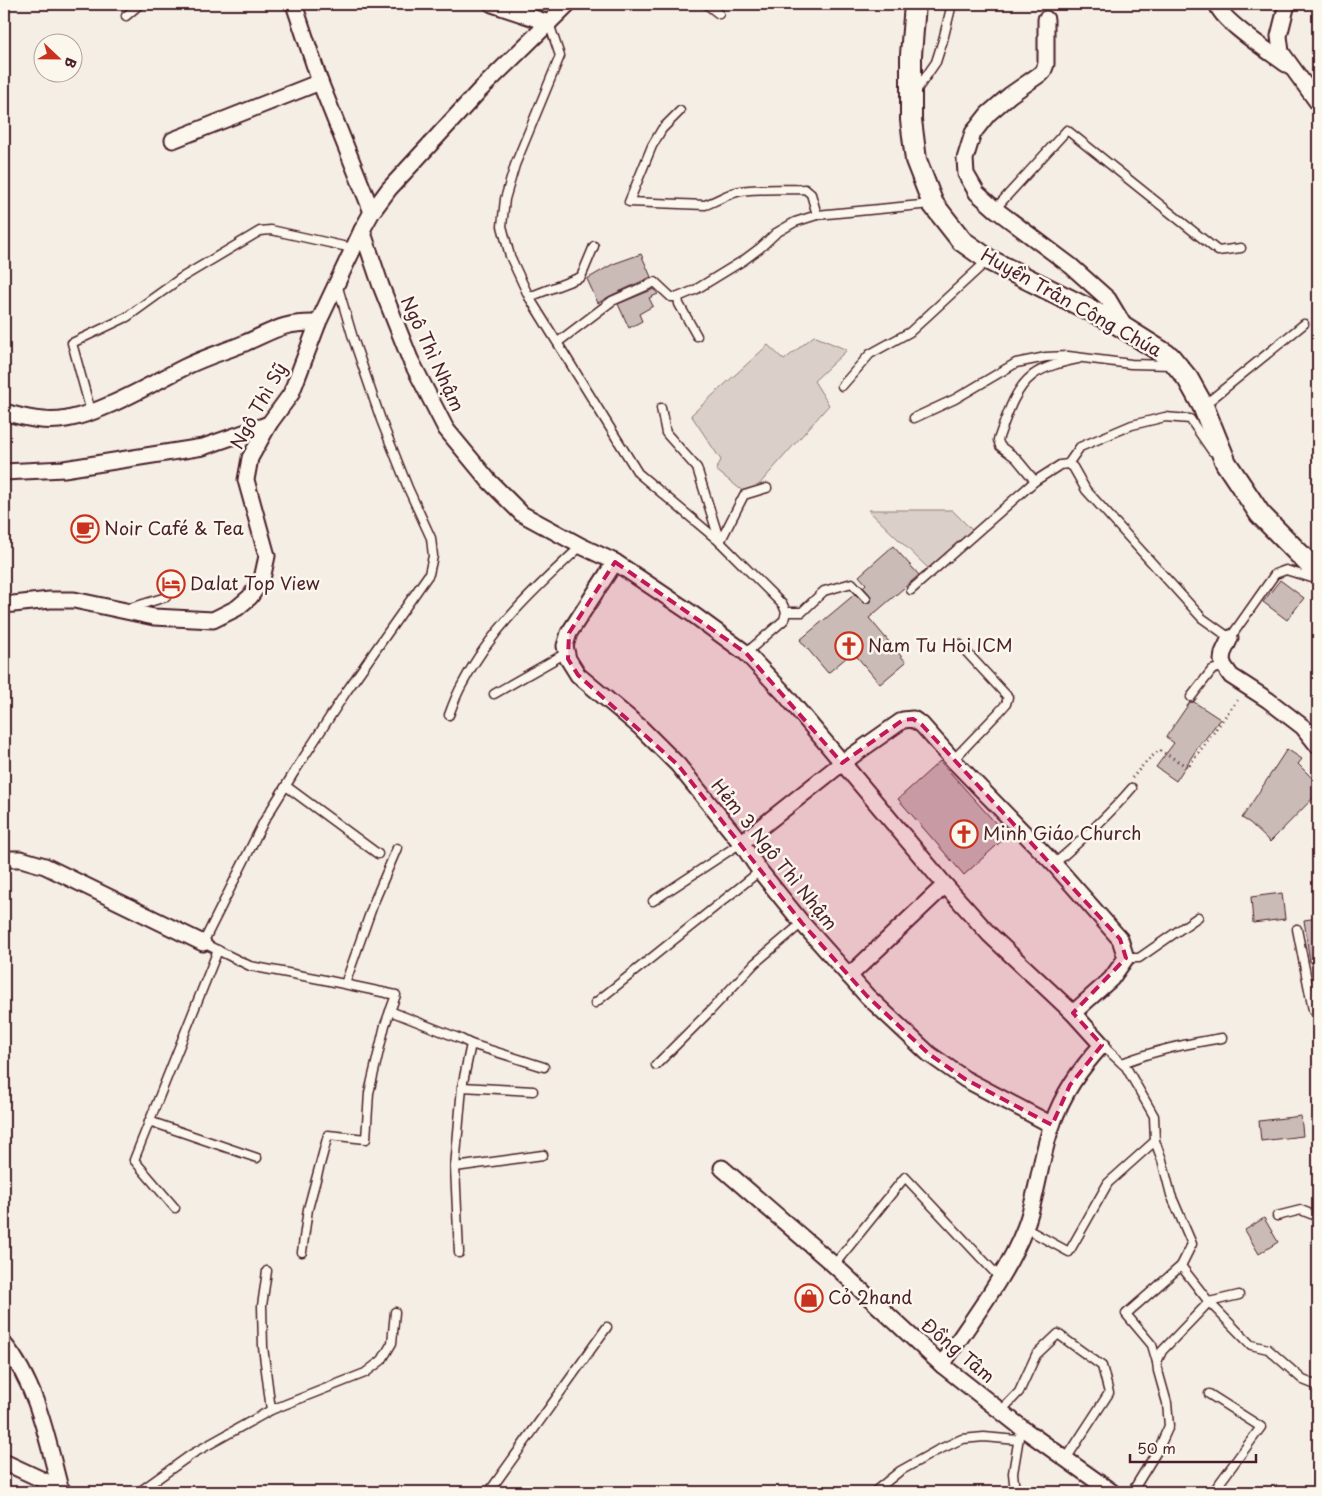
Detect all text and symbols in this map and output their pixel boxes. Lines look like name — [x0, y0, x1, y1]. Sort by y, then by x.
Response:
north arrow — [32, 32, 82, 82]
text: B — [59, 55, 82, 71]
street label: Huyền Trân Công Chúa — [976, 241, 1168, 363]
street label: Ngô Thì Nhậm — [395, 291, 472, 416]
street label: Ngô Thì Sỹ — [223, 357, 293, 454]
cafe icon: Noir Café & Tea — [70, 514, 100, 544]
place label: Noir Café & Tea — [104, 514, 244, 541]
hotel icon: Dalat Top View — [156, 569, 186, 599]
place label: Dalat Top View — [190, 569, 320, 596]
church icon: Nam Tu Hoi ICM — [834, 631, 864, 661]
place label: Nam Tu Hoi ICM — [868, 631, 1013, 658]
street label: Hẻm 3 Ngô Thì Nhậm — [706, 773, 845, 935]
church icon: Minh Giáo Church — [949, 819, 979, 849]
place label: Minh Giáo Church — [983, 819, 1141, 846]
shop icon: Cỏ 2hand — [794, 1283, 824, 1313]
place label: Cỏ 2hand — [828, 1283, 912, 1310]
street label: Đồng Tâm — [916, 1311, 1002, 1389]
scale bar — [1130, 1431, 1256, 1463]
text: 50 m — [1137, 1436, 1176, 1459]

